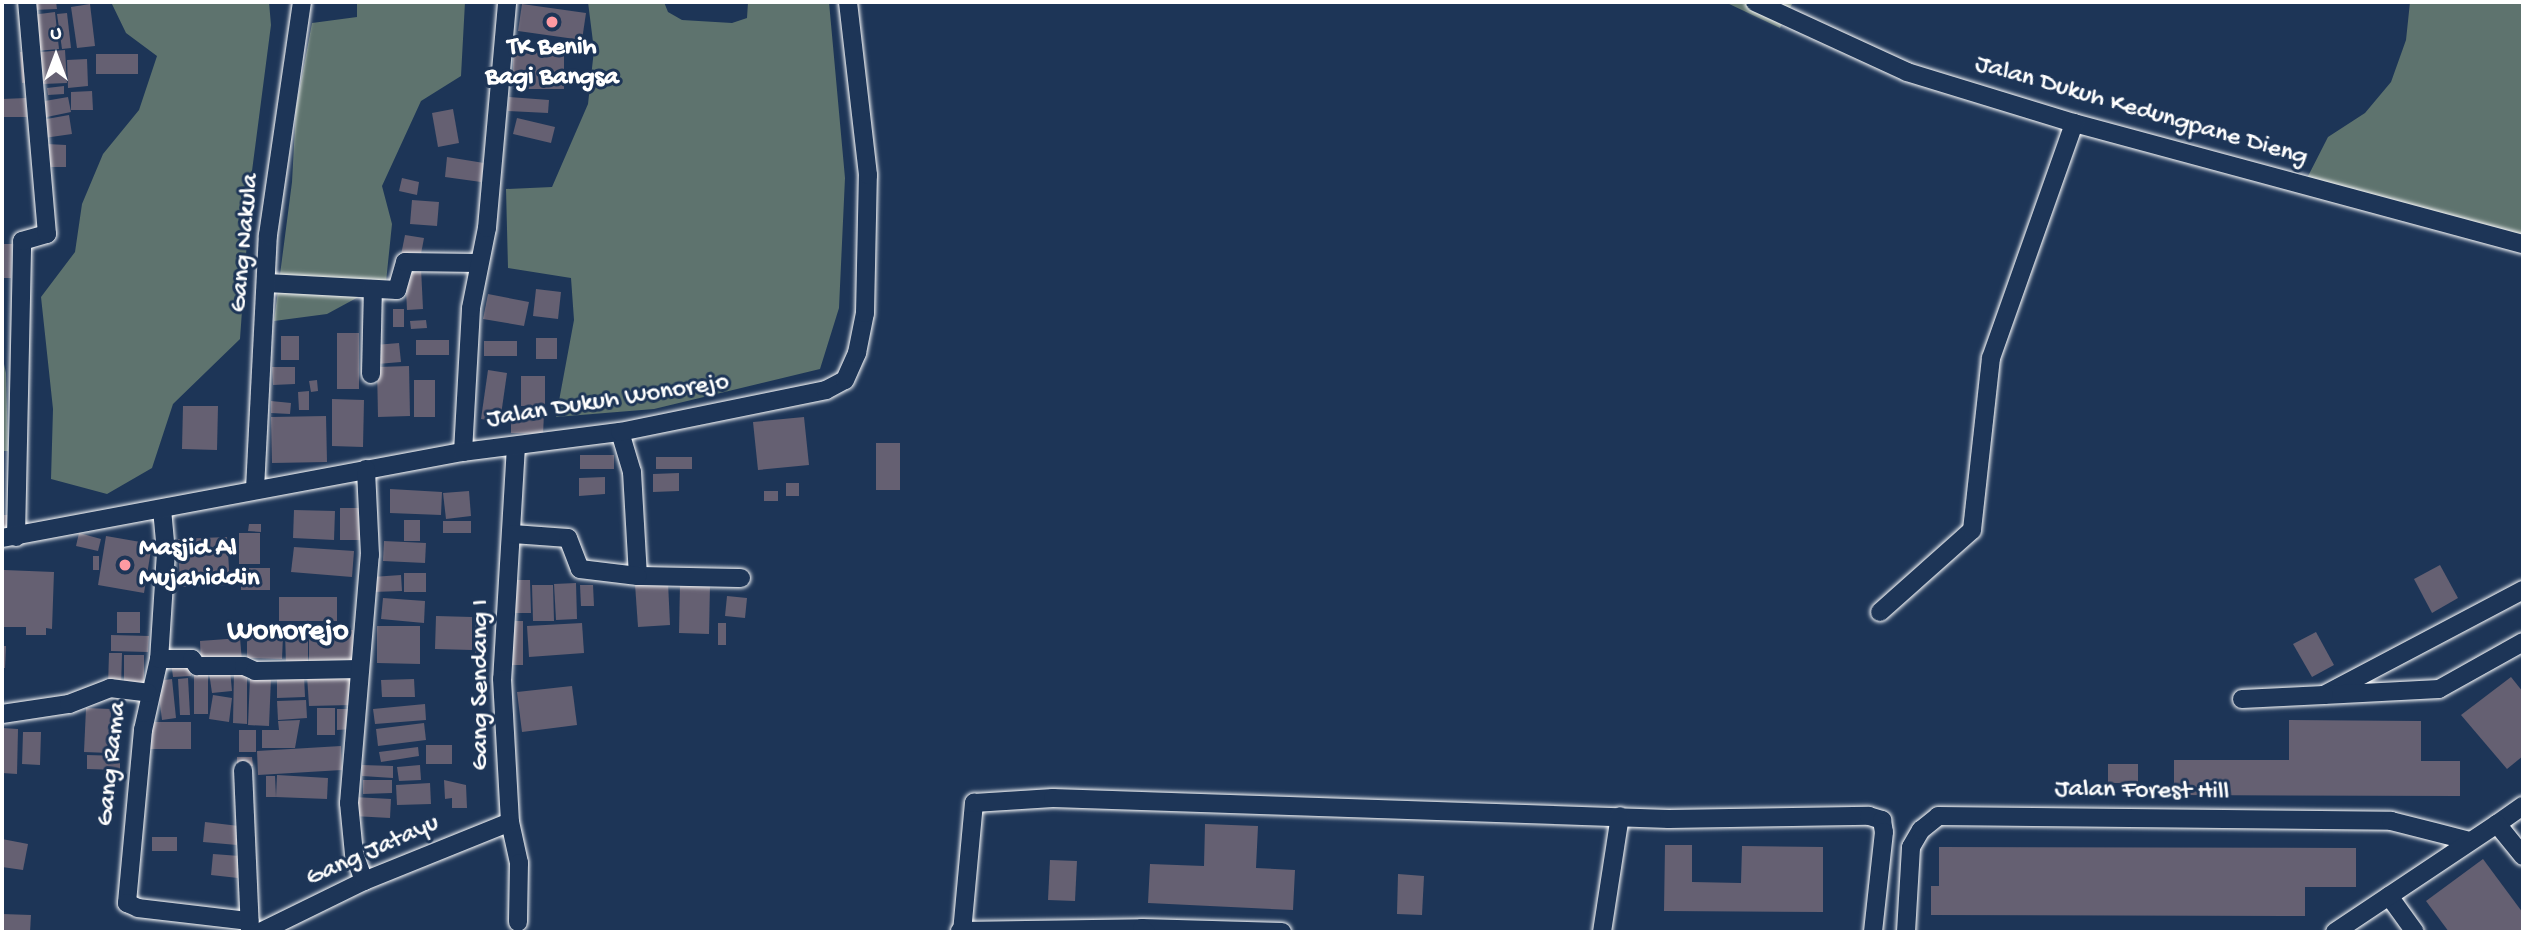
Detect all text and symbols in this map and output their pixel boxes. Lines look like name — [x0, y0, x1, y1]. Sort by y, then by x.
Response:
marker: TK Benih Bagi Bangsa — [544, 14, 560, 30]
north arrow — [21, 21, 91, 91]
text: U — [51, 23, 61, 46]
place label: TK Benih Bagi Bangsa — [485, 33, 619, 94]
street label: Jalan Dukuh Kedungpane Dieng — [1971, 50, 2311, 174]
street label: Gang Nakula — [224, 172, 268, 314]
street label: Jalan Dukuh Wonorejo — [485, 367, 731, 437]
place label: Masjid Al Mujahiddin — [139, 534, 259, 596]
marker: Masjid Al Mujahiddin — [117, 557, 133, 573]
street label: Gang Sendang I — [466, 599, 498, 771]
district label: Wonorejo — [227, 615, 349, 651]
street label: Gang Rama — [91, 700, 135, 828]
street label: Jalan Forest Hill — [2054, 775, 2230, 809]
street label: Gang Jatayu — [302, 809, 444, 895]

